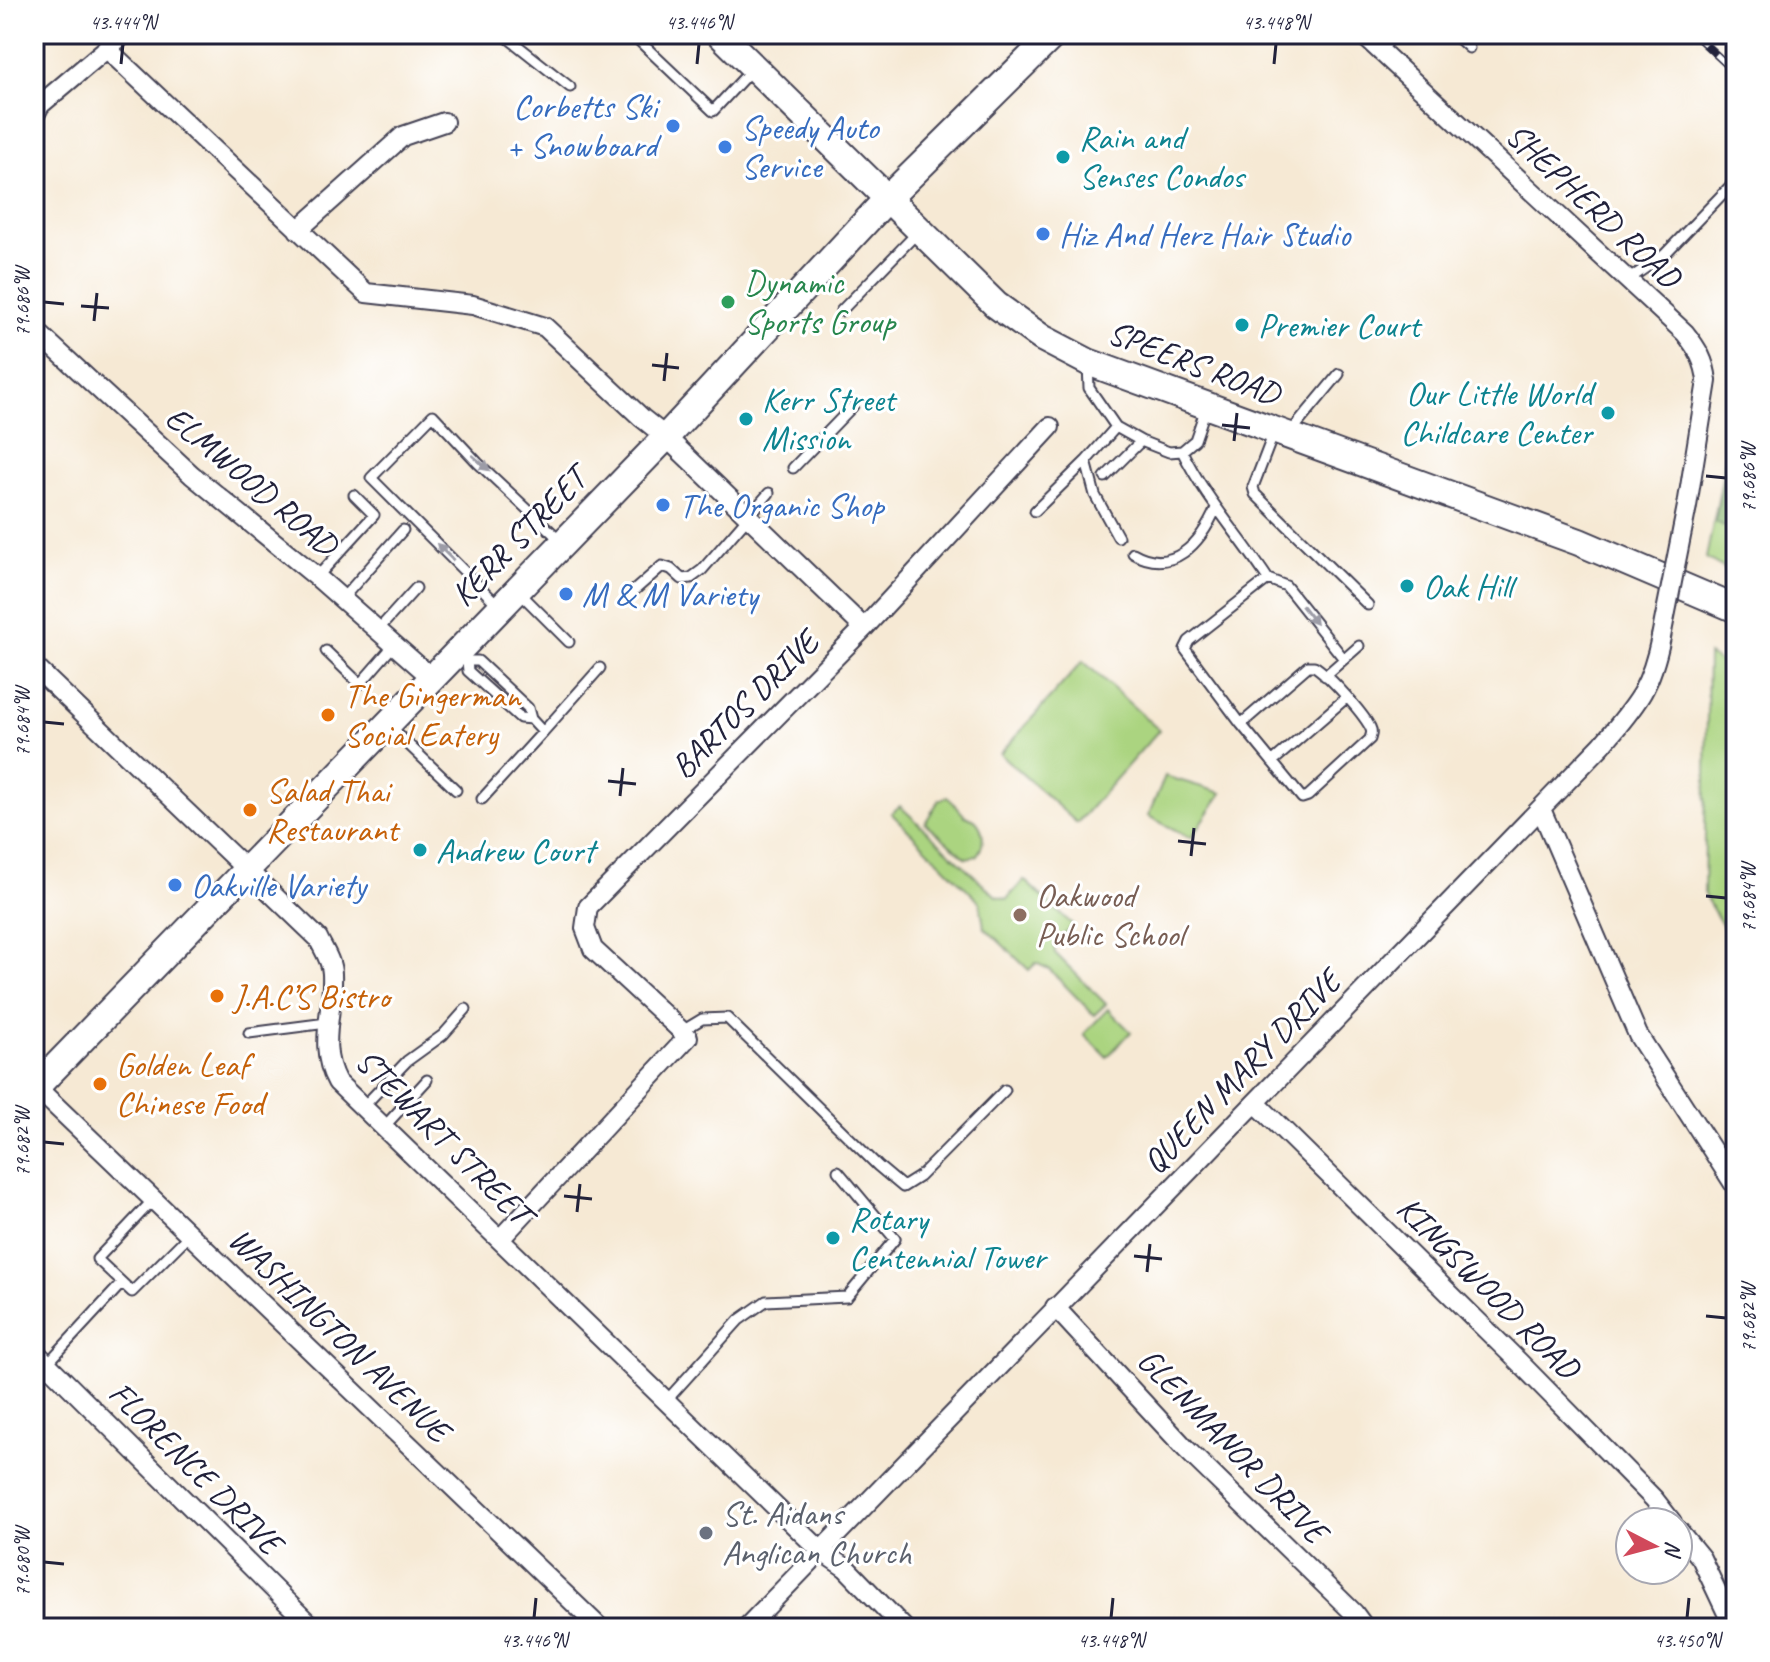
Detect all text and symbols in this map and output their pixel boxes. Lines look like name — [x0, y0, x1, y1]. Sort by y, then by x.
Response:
text: 43.444°N — [90, 10, 159, 35]
text: 43.446°N — [666, 10, 735, 35]
text: 43.448°N — [1243, 10, 1312, 35]
place label: Corbetts Ski + Snowboard — [507, 85, 663, 167]
place label: Speedy Auto Service — [741, 106, 881, 188]
street label: SHEPHERD ROAD — [1497, 113, 1692, 299]
place label: Rain and Senses Condos — [1079, 116, 1247, 198]
marker: Corbetts Ski + Snowboard — [664, 117, 682, 135]
marker: Speedy Auto Service — [716, 138, 734, 156]
marker: Rain and Senses Condos — [1054, 148, 1072, 166]
place label: Hiz And Herz Hair Studio — [1059, 213, 1352, 256]
marker: Hiz And Herz Hair Studio — [1034, 225, 1052, 243]
place label: Dynamic Sports Group — [744, 261, 897, 343]
text: 79.686°W — [10, 264, 35, 337]
marker: Dynamic Sports Group — [719, 293, 737, 311]
place label: Premier Court — [1258, 304, 1424, 347]
street label: SPEERS ROAD — [1102, 310, 1289, 416]
marker: Premier Court — [1233, 316, 1251, 334]
place label: Our Little World Childcare Center — [1401, 372, 1597, 454]
place label: Kerr Street Mission — [762, 378, 898, 460]
street label: ELMWOOD ROAD — [157, 396, 349, 567]
marker: Our Little World Childcare Center — [1599, 404, 1617, 422]
marker: Kerr Street Mission — [737, 410, 755, 428]
text: 79.686°W — [1736, 440, 1761, 513]
street label: KERR STREET — [441, 453, 600, 615]
one-way arrow — [471, 454, 490, 472]
place label: The Organic Shop — [679, 484, 886, 527]
marker: The Organic Shop — [654, 496, 672, 514]
one-way arrow — [436, 543, 455, 562]
place label: Oak Hill — [1423, 565, 1519, 608]
place label: M & M Variety — [582, 573, 761, 616]
marker: Oak Hill — [1398, 577, 1416, 595]
marker: M & M Variety — [557, 585, 575, 603]
one-way arrow — [1300, 605, 1317, 625]
street label: BARTOS DRIVE — [661, 619, 830, 787]
place label: The Gingerman Social Eatery — [344, 674, 522, 756]
text: 79.684°W — [10, 684, 35, 757]
marker: The Gingerman Social Eatery — [319, 706, 337, 724]
place label: Salad Thai Restaurant — [266, 769, 401, 851]
marker: Salad Thai Restaurant — [241, 801, 259, 819]
place label: Andrew Court — [436, 829, 599, 872]
marker: Andrew Court — [411, 841, 429, 859]
text: 79.684°W — [1736, 860, 1761, 933]
place label: Oakville Variety — [191, 864, 368, 907]
place label: Oakwood Public School — [1036, 874, 1190, 956]
marker: Oakville Variety — [166, 876, 184, 894]
marker: Oakwood Public School — [1011, 906, 1029, 924]
street label: QUEEN MARY DRIVE — [1133, 957, 1353, 1182]
place label: J.A.C’S Bistro — [231, 975, 394, 1018]
marker: J.A.C’S Bistro — [208, 987, 226, 1005]
street label: STEWART STREET — [347, 1039, 547, 1239]
place label: Golden Leaf Chinese Food — [116, 1043, 268, 1125]
marker: Golden Leaf Chinese Food — [91, 1075, 109, 1093]
text: 79.682°W — [10, 1104, 35, 1177]
street label: KINGSWOOD ROAD — [1388, 1187, 1591, 1390]
place label: Rotary Centennial Tower — [849, 1197, 1049, 1279]
street label: WASHINGTON AVENUE — [220, 1218, 462, 1454]
marker: Rotary Centennial Tower — [824, 1229, 842, 1247]
text: 79.682°W — [1736, 1280, 1761, 1353]
street label: GLENMANOR DRIVE — [1129, 1339, 1340, 1555]
street label: FLORENCE DRIVE — [100, 1372, 295, 1566]
place label: St. Aidans Anglican Church — [722, 1492, 912, 1574]
north arrow — [1614, 1506, 1694, 1586]
text: 79.680°W — [10, 1524, 35, 1597]
marker: St. Aidans Anglican Church — [697, 1524, 715, 1542]
text: N — [1658, 1540, 1688, 1560]
text: 43.446°N — [501, 1628, 570, 1653]
text: 43.448°N — [1078, 1628, 1147, 1653]
text: 43.450°N — [1654, 1628, 1723, 1653]

